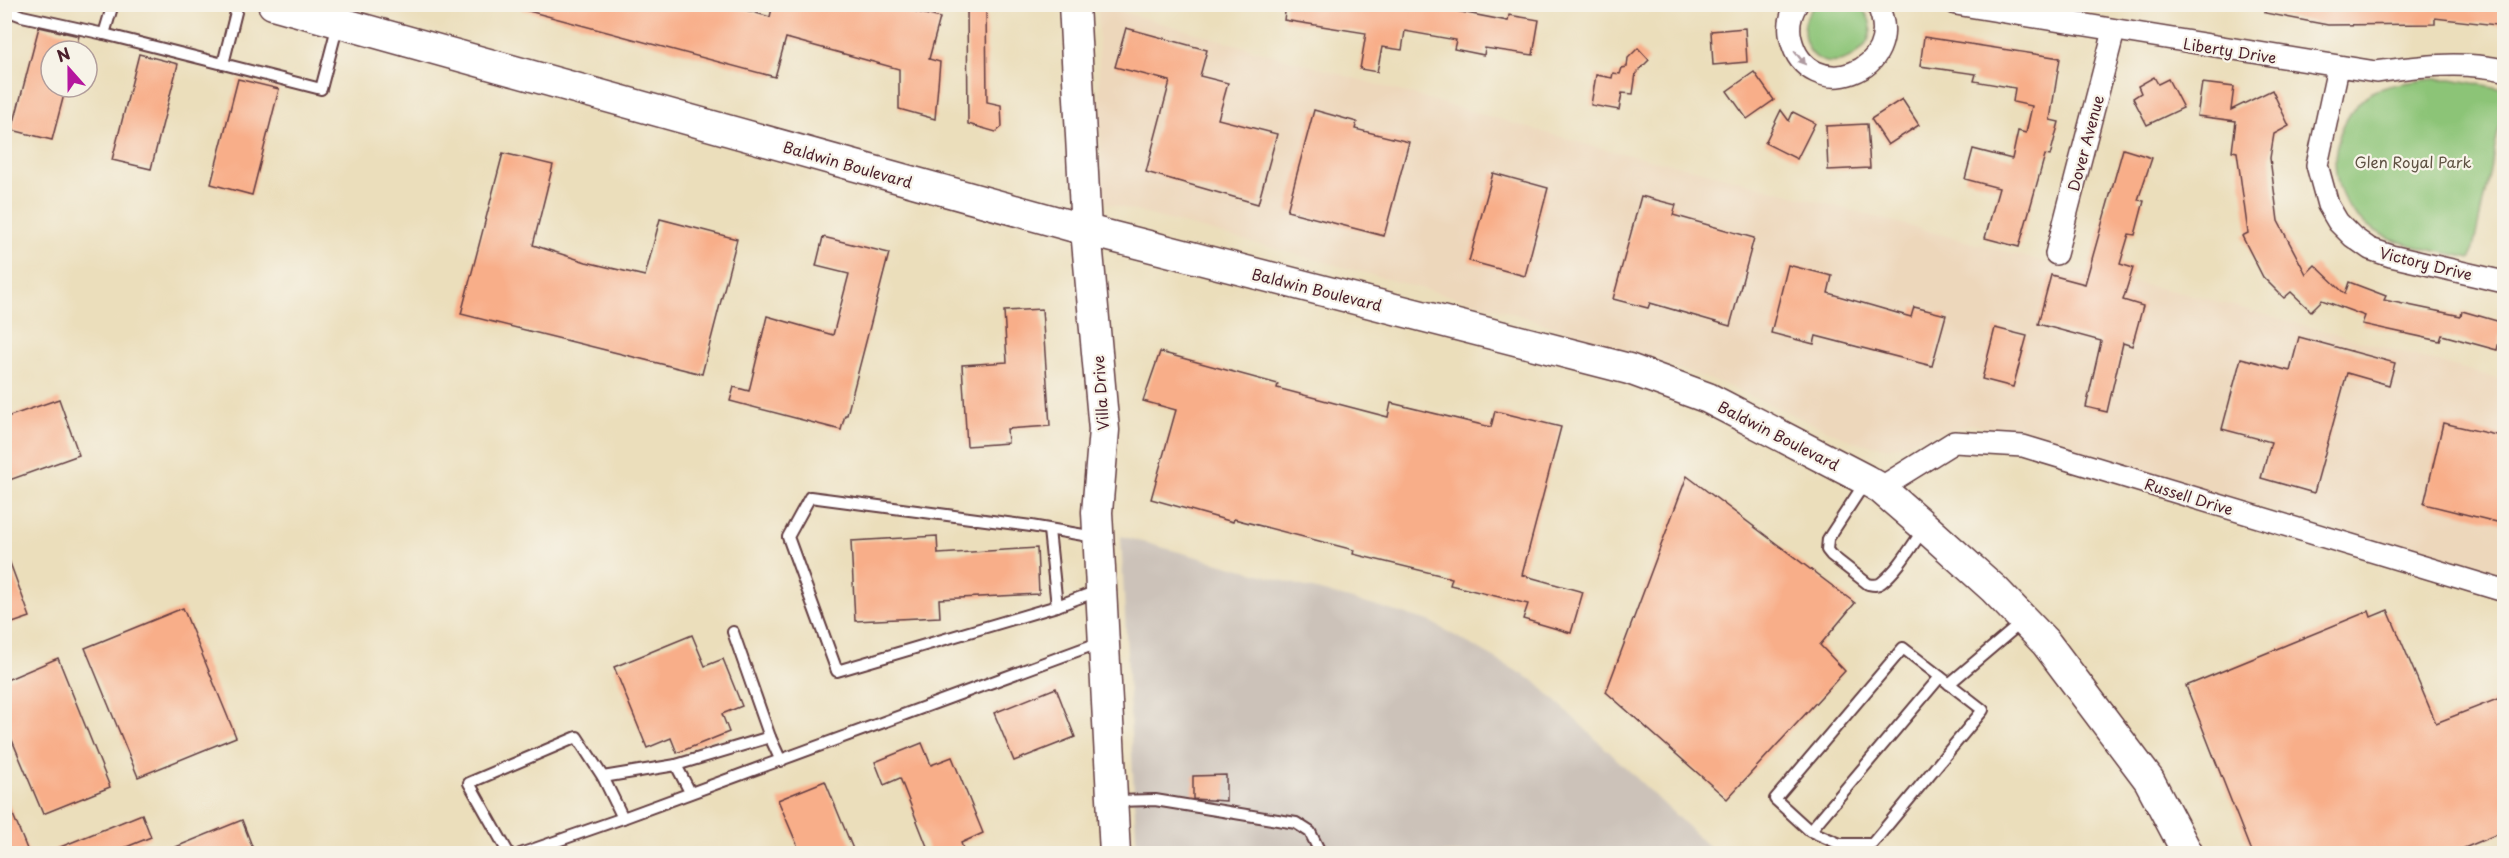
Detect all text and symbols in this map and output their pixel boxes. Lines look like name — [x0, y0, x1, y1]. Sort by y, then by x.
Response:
street label: Liberty Drive — [2182, 31, 2278, 69]
north arrow — [39, 39, 99, 99]
text: N — [53, 41, 73, 68]
one-way arrow — [1793, 50, 1806, 66]
street label: Dover Avenue — [2061, 92, 2109, 194]
street label: Baldwin Boulevard — [781, 135, 915, 193]
park label: Glen Royal Park — [2354, 150, 2472, 173]
street label: Victory Drive — [2377, 240, 2475, 286]
street label: Baldwin Boulevard — [1249, 262, 1385, 316]
street label: Villa Drive — [1086, 355, 1114, 431]
street label: Baldwin Boulevard — [1714, 394, 1844, 476]
street label: Russell Drive — [2142, 472, 2236, 520]

